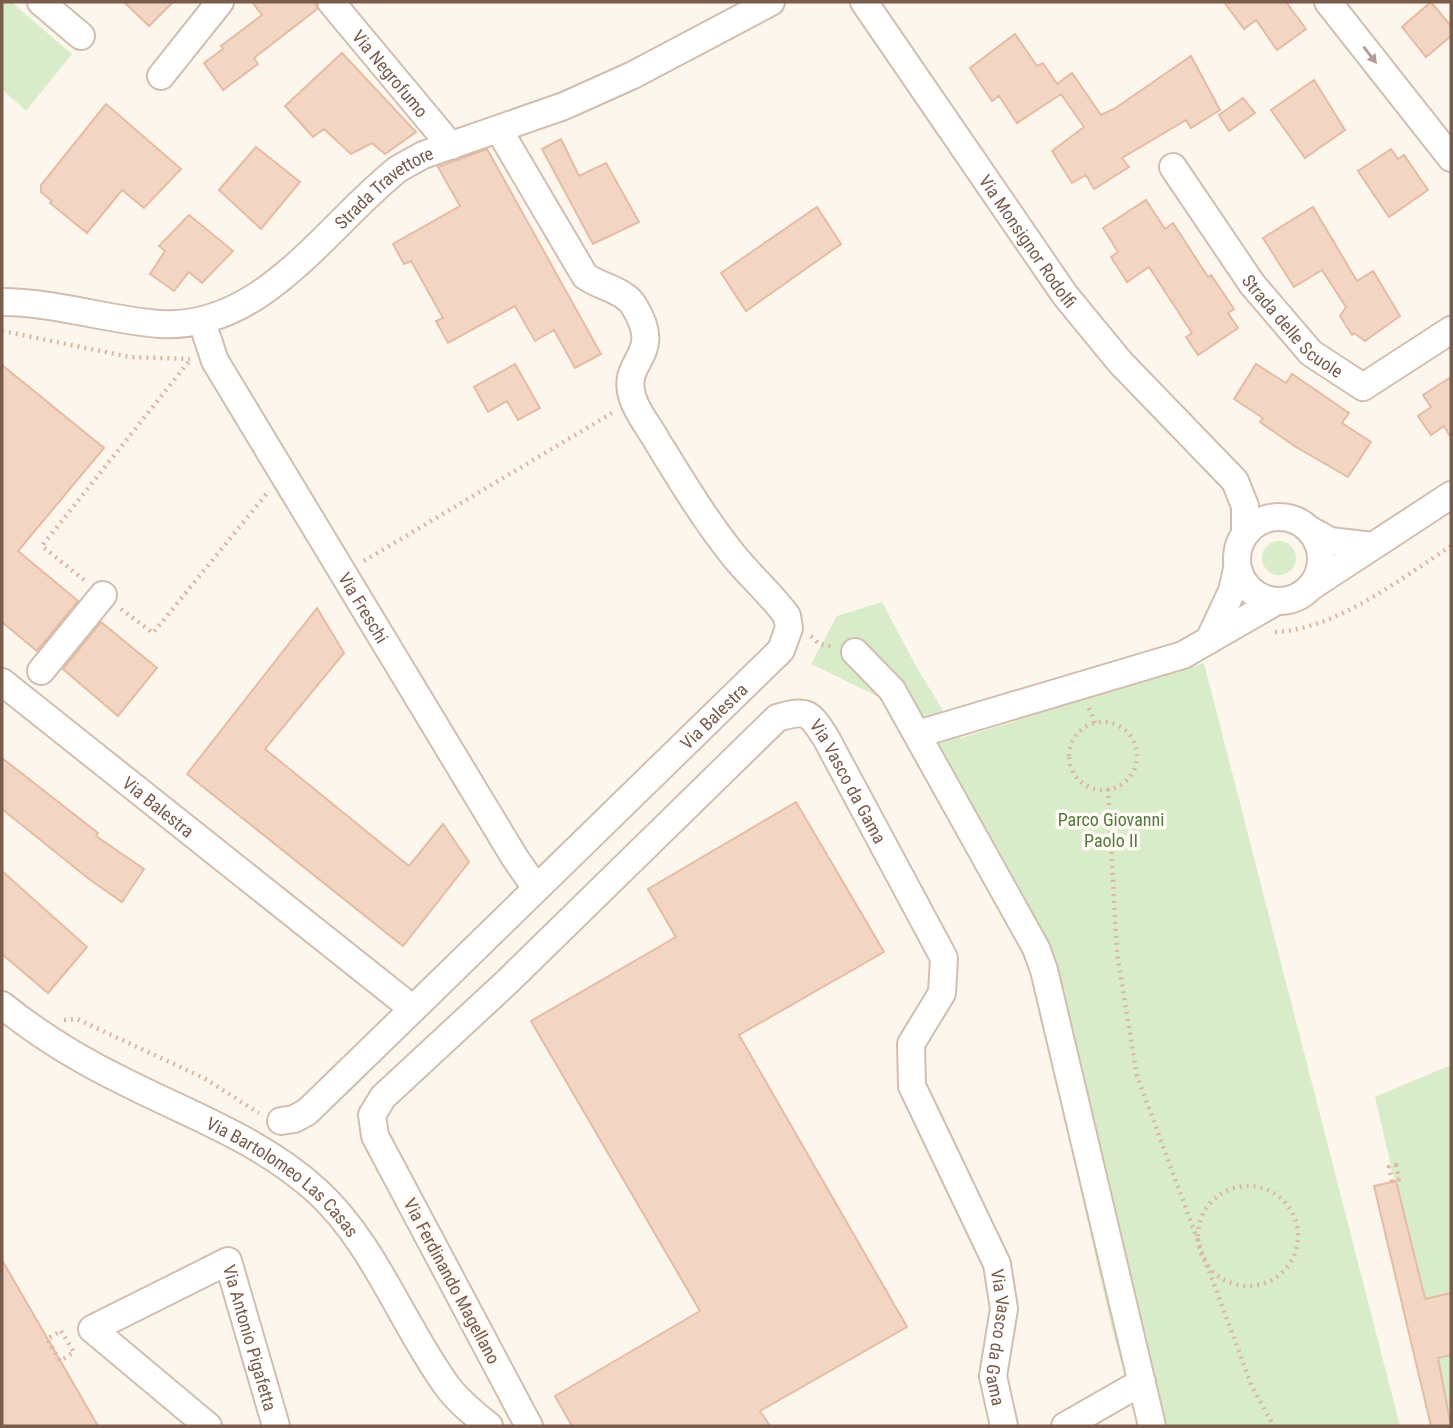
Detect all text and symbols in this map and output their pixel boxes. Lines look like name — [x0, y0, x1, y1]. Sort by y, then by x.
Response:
street label: Via Negrofumo — [348, 26, 433, 121]
one-way arrow — [1363, 46, 1378, 64]
street label: Strada Travettore — [330, 142, 436, 233]
street label: Via Monsignor Rodolfi — [975, 171, 1081, 312]
street label: Strada delle Scuole — [1238, 270, 1347, 382]
street label: Via Freschi — [334, 568, 393, 647]
street label: Via Balestra — [676, 679, 751, 753]
street label: Via Vasco da Gama — [806, 715, 891, 847]
street label: Via Balestra — [119, 772, 198, 841]
park label: Parco Giovanni Paolo II — [1058, 809, 1164, 851]
street label: Via Bartolomeo Las Casas — [203, 1112, 363, 1241]
street label: Via Ferdinando Magellano — [399, 1195, 505, 1367]
street label: Via Antonio Pigafetta — [219, 1262, 281, 1413]
street label: Via Vasco da Gama — [983, 1267, 1015, 1407]

